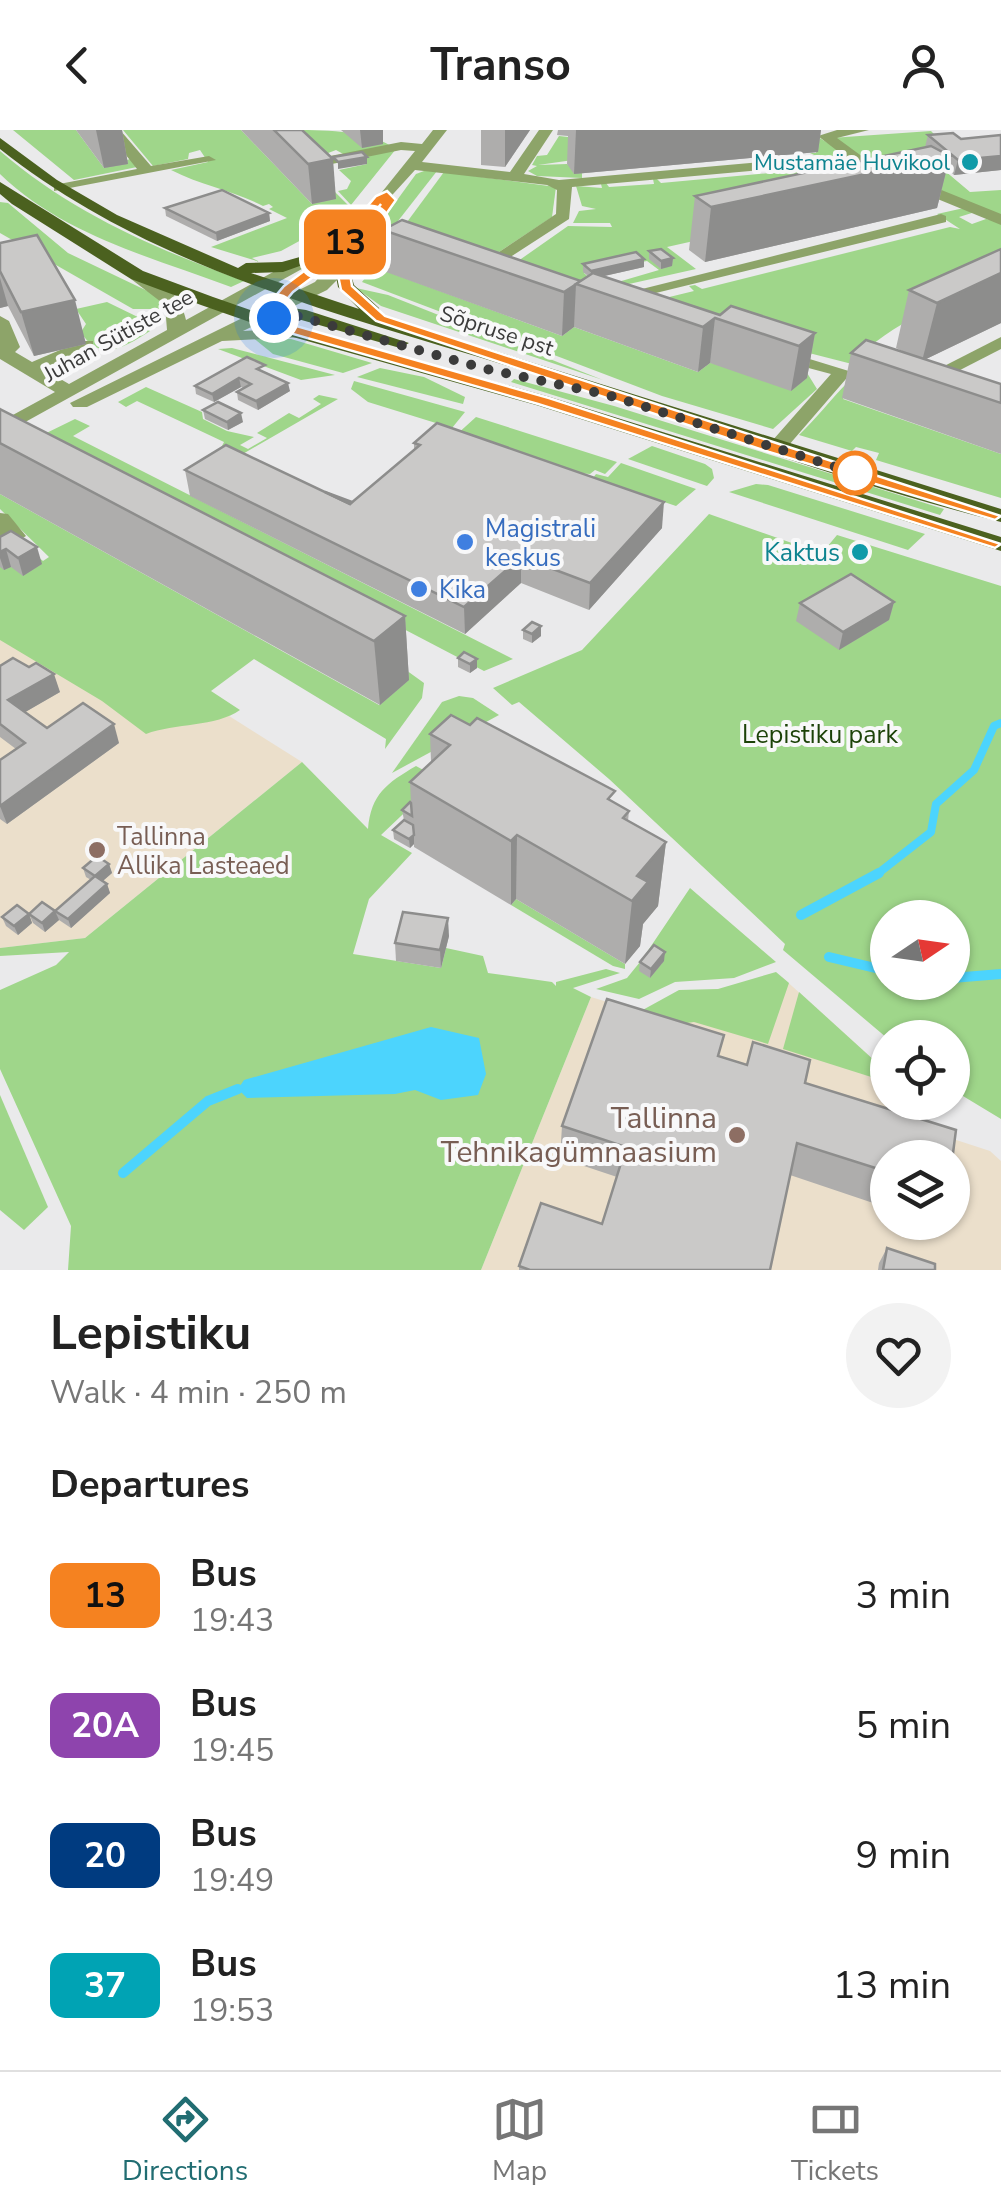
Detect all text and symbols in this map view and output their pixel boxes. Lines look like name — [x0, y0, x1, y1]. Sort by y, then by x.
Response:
text: Transo — [430, 35, 571, 96]
icon: back — [50, 38, 105, 93]
icon: person — [896, 38, 951, 93]
place label: Mustamäe Huvikool — [754, 148, 950, 178]
marker: Mustamäe Huvikool — [959, 151, 981, 173]
line badge: 13 — [300, 210, 390, 274]
text: 13 — [324, 219, 366, 266]
street label: Juhan Sütiste tee — [37, 282, 199, 390]
your location — [249, 293, 299, 343]
street label: Sõpruse pst — [436, 298, 558, 364]
unlabelled marker — [834, 452, 876, 494]
place label: Magistrali keskus — [485, 512, 596, 575]
marker: Magistrali keskus — [454, 531, 476, 553]
place label: Kaktus — [764, 536, 840, 570]
marker: Kaktus — [849, 541, 871, 563]
place label: Kika — [439, 573, 486, 607]
marker: Kika — [408, 578, 430, 600]
park label: Lepistiku park — [742, 718, 898, 752]
place label: Tallinna Allika Lasteaed — [117, 820, 290, 883]
marker: Tallinna Allika Lasteaed — [86, 839, 108, 861]
north arrow — [870, 900, 970, 1000]
map controls — [870, 900, 970, 1240]
button: locate — [870, 1020, 970, 1120]
place label: Tallinna Tehnikagümnaasium — [441, 1098, 717, 1173]
marker: Tallinna Tehnikagümnaasium — [726, 1124, 748, 1146]
button: layers — [870, 1140, 970, 1240]
text: Lepistiku — [50, 1300, 251, 1366]
button: heart — [846, 1303, 951, 1408]
text: Walk · 4 min · 250 m — [50, 1371, 347, 1414]
text: Departures — [50, 1459, 249, 1510]
text: Bus — [190, 1548, 257, 1599]
text: 3 min — [856, 1570, 951, 1621]
text: 13 — [84, 1572, 126, 1619]
text: 19:43 — [190, 1599, 274, 1642]
text: Bus — [190, 1678, 257, 1729]
text: 5 min — [856, 1700, 951, 1751]
text: 20A — [71, 1702, 139, 1749]
text: 19:45 — [190, 1729, 274, 1772]
text: Bus — [190, 1808, 257, 1859]
text: 9 min — [856, 1830, 951, 1881]
text: 20 — [84, 1832, 126, 1879]
text: 19:49 — [190, 1859, 274, 1902]
text: Bus — [190, 1938, 257, 1989]
text: 13 min — [833, 1960, 951, 2011]
text: 37 — [84, 1962, 126, 2009]
text: 19:53 — [190, 1989, 274, 2032]
tab: Directions — [122, 2092, 248, 2190]
tab: Map — [492, 2092, 547, 2190]
tab: Tickets — [791, 2092, 879, 2190]

